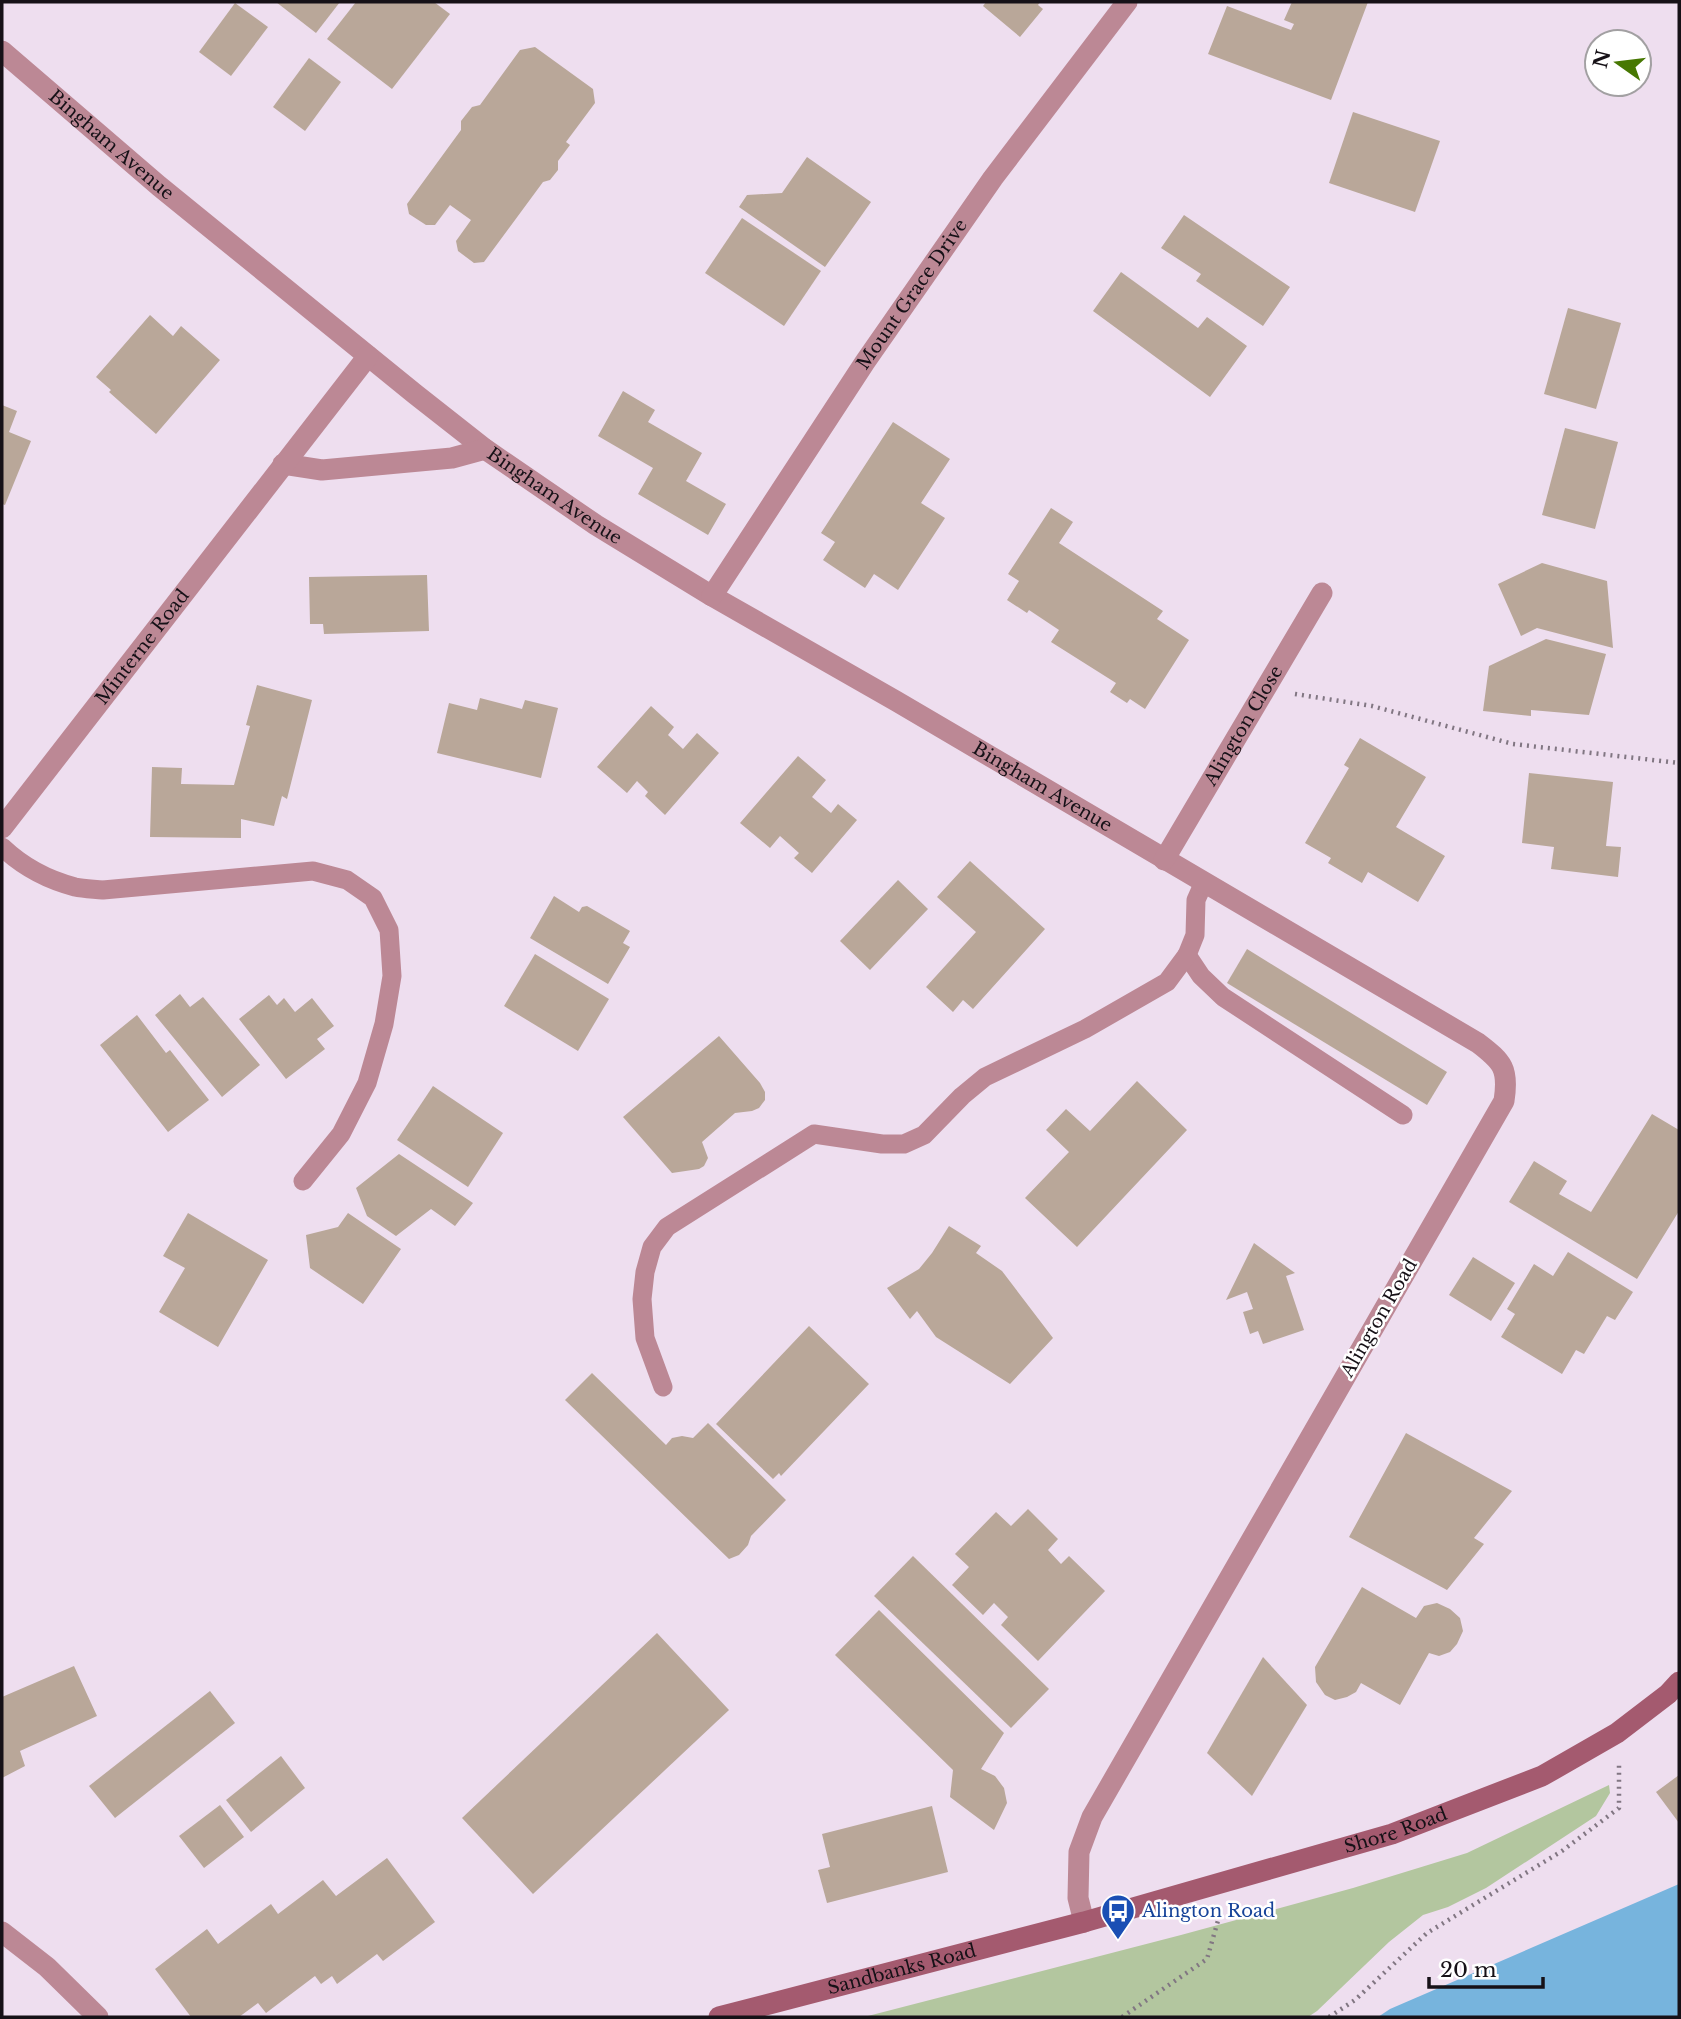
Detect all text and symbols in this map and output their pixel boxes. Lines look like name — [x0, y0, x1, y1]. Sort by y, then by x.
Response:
north arrow — [1583, 28, 1653, 98]
text: N — [1589, 47, 1615, 70]
street label: Bingham Avenue — [44, 85, 178, 205]
street label: Mount Grace Drive — [852, 215, 972, 374]
street label: Bingham Avenue — [483, 443, 626, 549]
street label: Minterne Road — [91, 585, 194, 709]
street label: Alington Close — [1199, 662, 1288, 791]
street label: Bingham Avenue — [969, 737, 1116, 836]
street label: Alington Road — [1336, 1255, 1422, 1382]
street label: Shore Road — [1342, 1803, 1450, 1858]
bus stop icon: Alington Road — [1099, 1892, 1137, 1941]
place label: Alington Road — [1141, 1900, 1275, 1922]
street label: Sandbanks Road — [825, 1940, 979, 1999]
scale bar — [1429, 1946, 1543, 1990]
text: 20 m — [1440, 1957, 1497, 1983]

